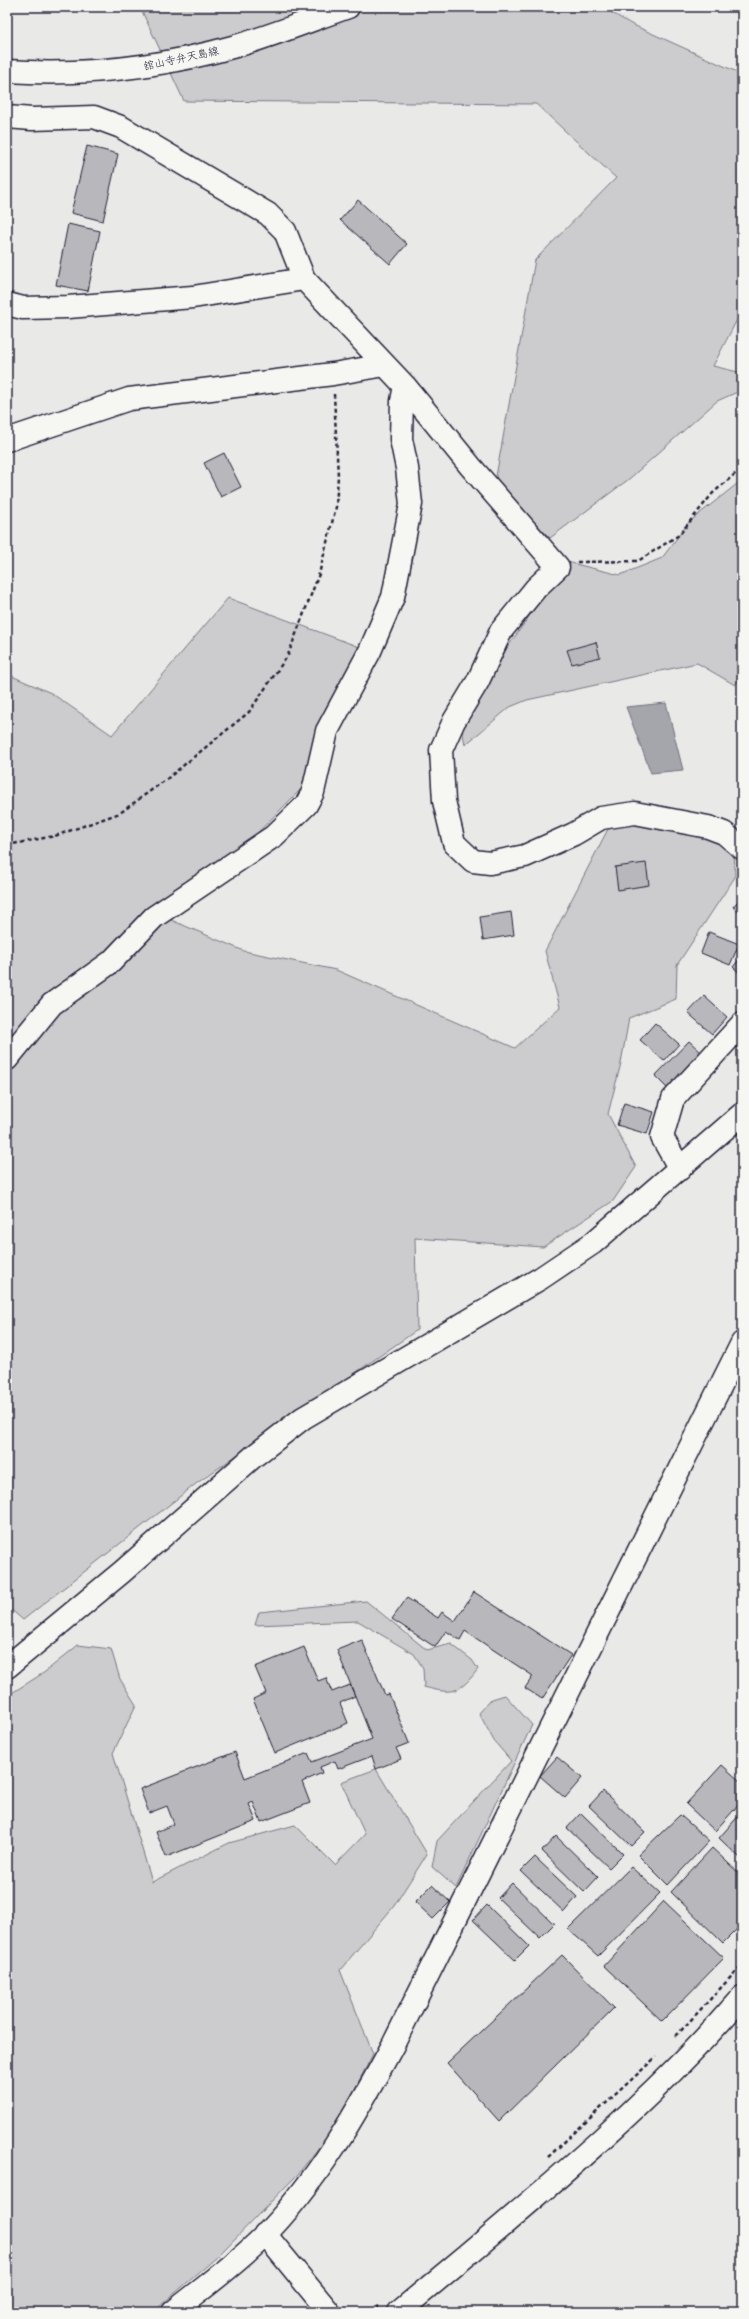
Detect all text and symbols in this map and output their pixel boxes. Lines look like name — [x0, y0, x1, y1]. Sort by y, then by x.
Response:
street label: 舘山寺弁天島線 — [142, 43, 220, 74]

